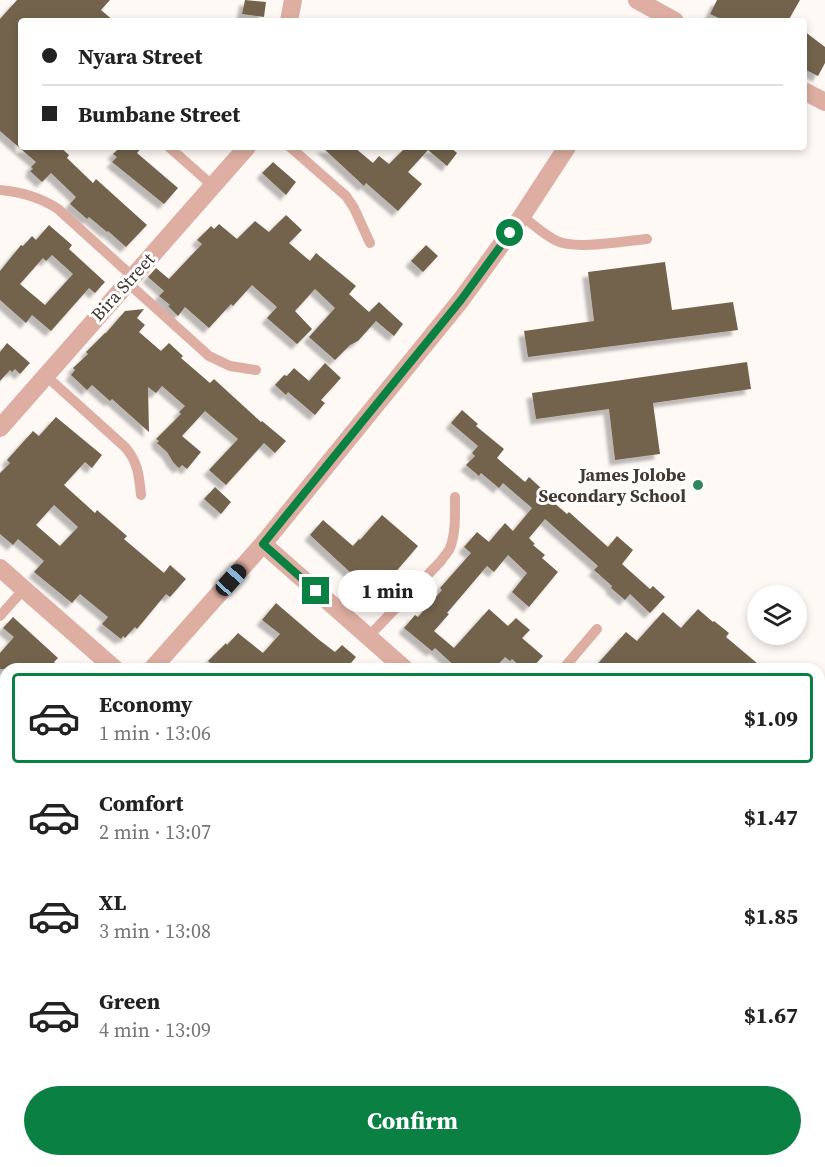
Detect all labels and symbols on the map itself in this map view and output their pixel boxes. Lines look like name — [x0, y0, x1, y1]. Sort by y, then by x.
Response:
route start — [496, 219, 523, 246]
street label: Bira Street — [85, 247, 160, 326]
place label: James Jolobe Secondary School — [538, 462, 686, 508]
marker: James Jolobe Secondary School — [691, 478, 705, 492]
car — [212, 561, 250, 599]
callout: 1 min — [337, 570, 436, 612]
route end — [302, 577, 329, 604]

